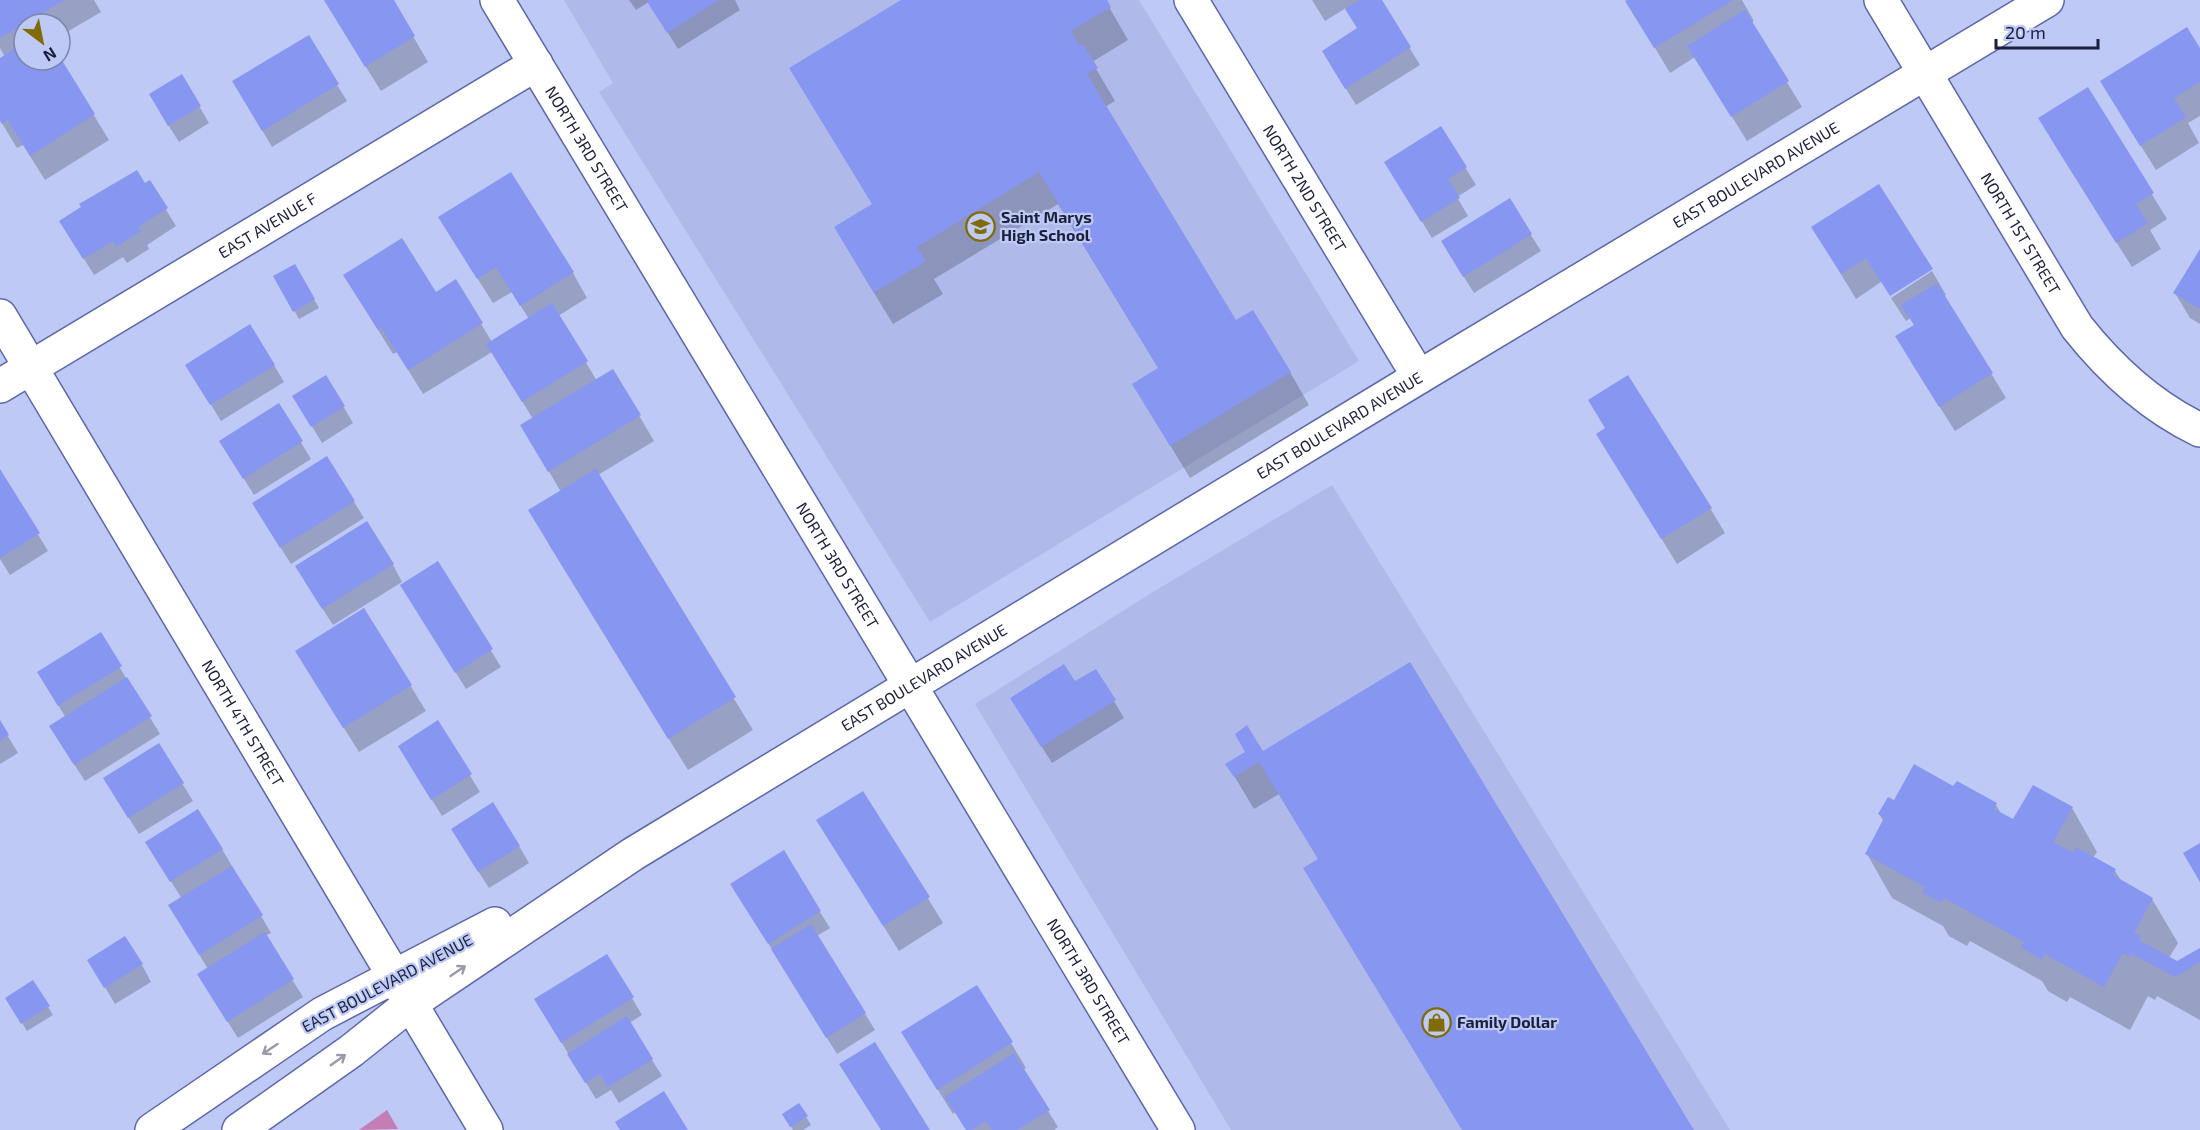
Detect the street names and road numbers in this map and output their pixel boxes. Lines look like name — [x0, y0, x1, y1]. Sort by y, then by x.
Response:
street label: NORTH 3RD STREET — [542, 82, 632, 215]
street label: EAST BOULEVARD AVENUE — [1669, 117, 1842, 232]
street label: NORTH 2ND STREET — [1260, 121, 1351, 255]
street label: NORTH 1ST STREET — [1978, 169, 2065, 297]
street label: EAST AVENUE F — [215, 188, 320, 262]
street label: EAST BOULEVARD AVENUE — [1253, 367, 1426, 483]
street label: NORTH 3RD STREET — [793, 499, 883, 631]
street label: EAST BOULEVARD AVENUE — [837, 619, 1010, 735]
street label: NORTH 4TH STREET — [198, 656, 288, 789]
street label: NORTH 3RD STREET — [1044, 915, 1134, 1048]
street label: EAST BOULEVARD AVENUE — [298, 929, 475, 1036]

